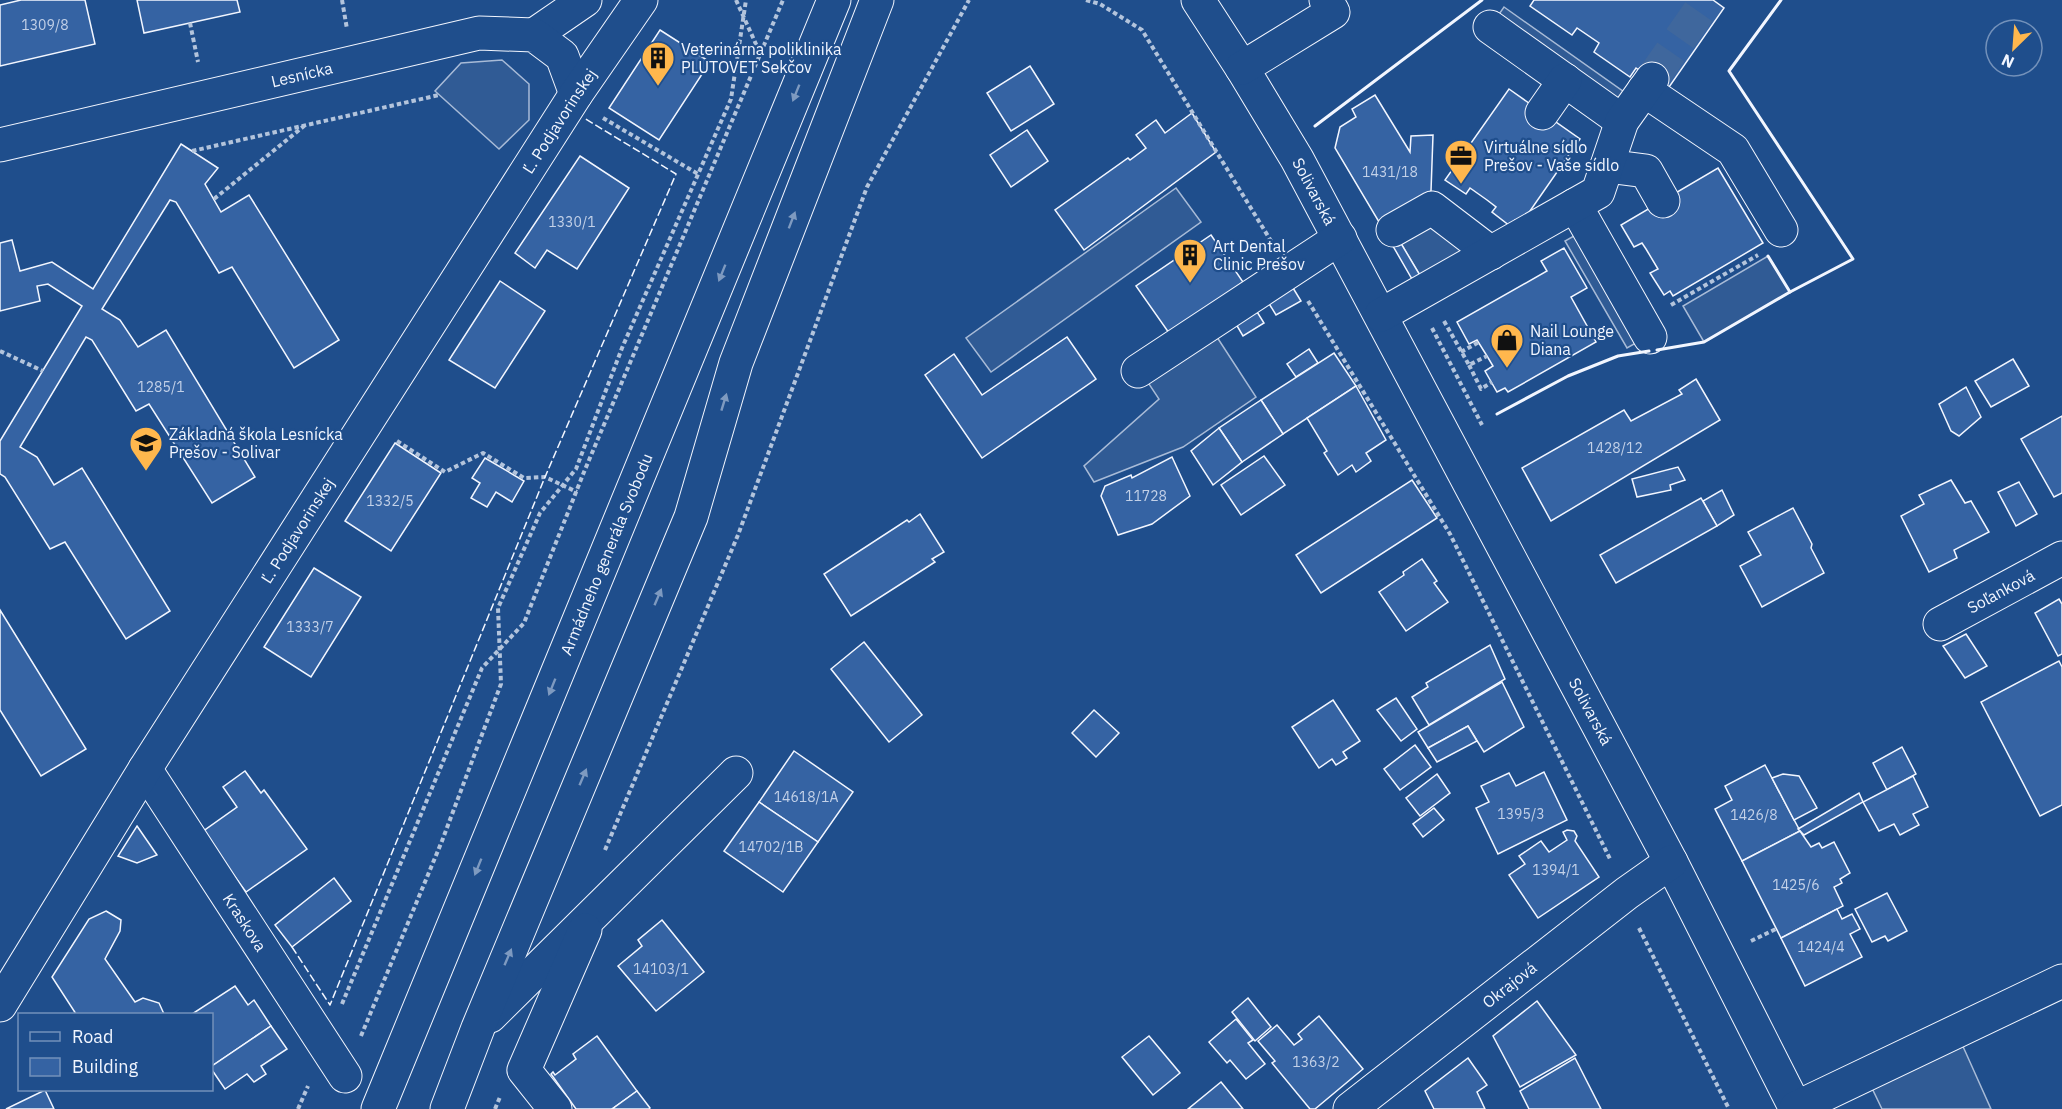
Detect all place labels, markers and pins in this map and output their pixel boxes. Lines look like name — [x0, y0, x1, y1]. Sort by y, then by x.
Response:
place label: Veterinárna poliklinika PLUTOVET Sekčov — [681, 39, 842, 77]
building icon: Veterinárna poliklinika PLUTOVET Sekčov — [640, 40, 676, 87]
place label: Virtuálne sídlo Prešov - Vaše sídlo — [1484, 137, 1619, 175]
office icon: Virtuálne sídlo Prešov - Vaše sídlo — [1443, 138, 1479, 185]
place label: Art Dental Clinic Prešov — [1213, 236, 1305, 274]
building icon: Art Dental Clinic Prešov — [1172, 237, 1208, 284]
place label: Nail Lounge Diana — [1530, 321, 1614, 359]
shop icon: Nail Lounge Diana — [1489, 322, 1525, 369]
place label: Základná škola Lesnícka Prešov - Solivar — [169, 424, 343, 462]
school or university icon: Základná škola Lesnícka Prešov - Solivar — [128, 425, 164, 472]

